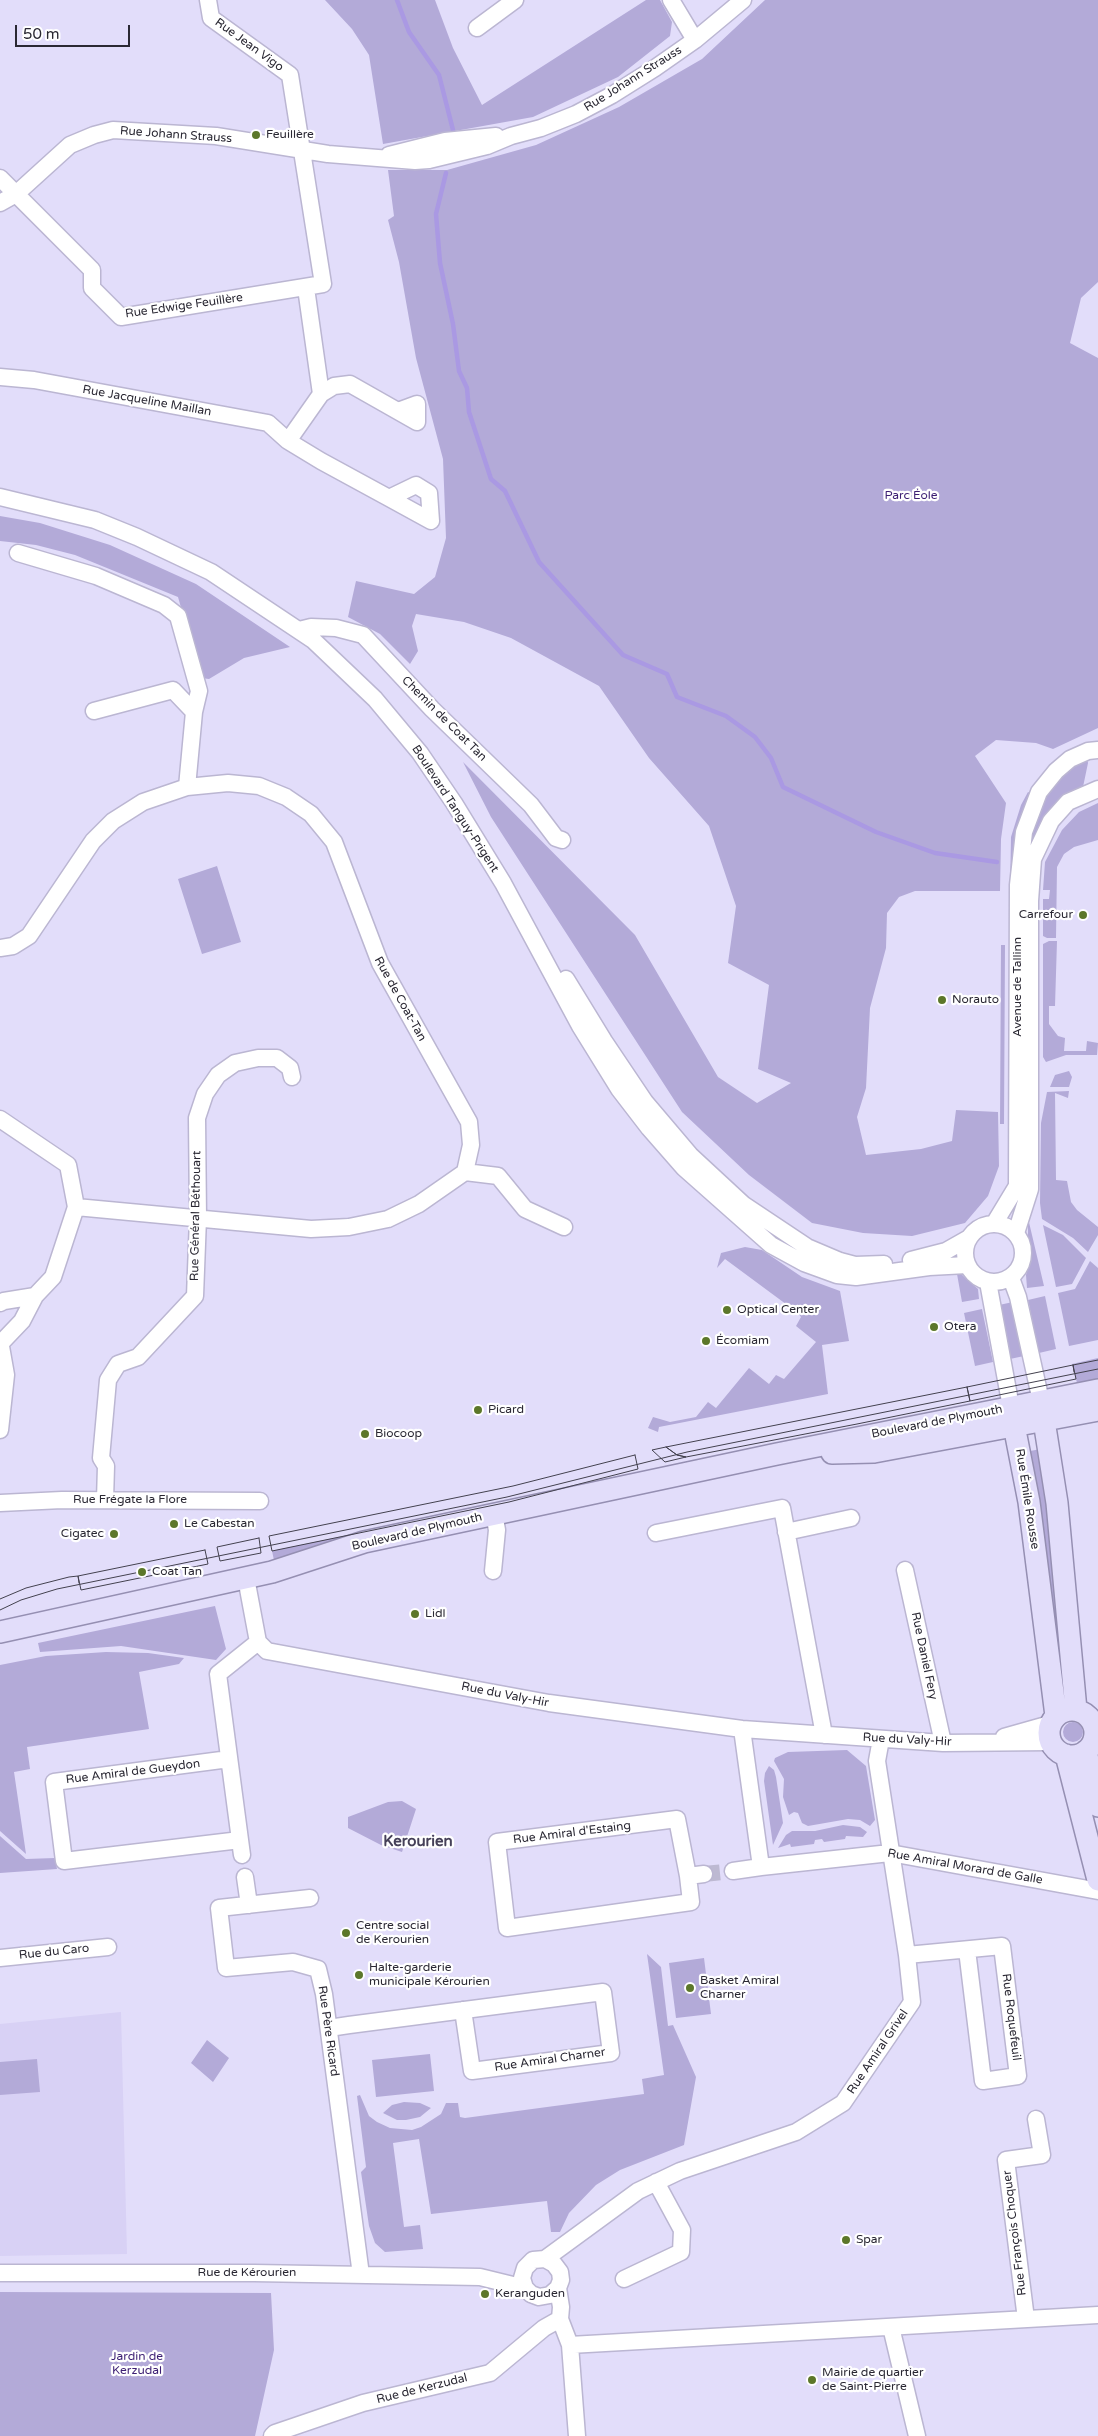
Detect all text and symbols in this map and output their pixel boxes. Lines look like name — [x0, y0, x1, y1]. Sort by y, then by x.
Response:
scale bar — [18, 15, 132, 47]
street label: Rue Jean Vigo — [212, 15, 286, 75]
text: 50 m — [23, 25, 60, 43]
street label: Rue Johann Strauss — [582, 43, 684, 115]
street label: Rue Johann Strauss — [119, 124, 233, 146]
place label: Feuillère — [266, 128, 314, 142]
marker: Feuillère — [250, 129, 262, 141]
street label: Rue Edwige Feuillère — [124, 291, 244, 321]
street label: Rue Jacqueline Maillan — [81, 383, 213, 419]
park label: Parc Éole — [885, 489, 937, 503]
street label: Chemin de Coat Tan — [398, 673, 490, 765]
street label: Boulevard Tanguy-Prigent — [408, 743, 502, 875]
place label: Carrefour — [1019, 908, 1073, 922]
marker: Carrefour — [1077, 909, 1089, 921]
street label: Avenue de Tallinn — [1011, 937, 1025, 1037]
street label: Rue de Coat-Tan — [371, 954, 429, 1044]
place label: Norauto — [952, 993, 999, 1007]
marker: Norauto — [936, 994, 948, 1006]
street label: Rue Général Béthouart — [188, 1151, 204, 1281]
place label: Optical Center — [737, 1303, 819, 1317]
marker: Optical Center — [721, 1304, 733, 1316]
place label: Otera — [944, 1320, 976, 1334]
marker: Otera — [928, 1321, 940, 1333]
place label: Écomiam — [716, 1334, 769, 1348]
marker: Écomiam — [700, 1335, 712, 1347]
street label: Boulevard de Plymouth — [870, 1402, 1004, 1442]
place label: Picard — [488, 1403, 524, 1417]
marker: Picard — [472, 1404, 484, 1416]
place label: Biocoop — [375, 1427, 422, 1441]
marker: Biocoop — [359, 1428, 371, 1440]
street label: Rue Émile Rousse — [1012, 1448, 1042, 1550]
street label: Rue Frégate la Flore — [73, 1493, 187, 1507]
street label: Boulevard de Plymouth — [351, 1510, 483, 1554]
place label: Le Cabestan — [184, 1517, 255, 1531]
marker: Le Cabestan — [168, 1518, 180, 1530]
place label: Cigatec — [61, 1527, 104, 1541]
marker: Cigatec — [108, 1528, 120, 1540]
place label: Coat Tan — [152, 1565, 202, 1579]
marker: Coat Tan — [136, 1566, 148, 1578]
place label: Lidl — [425, 1607, 445, 1621]
marker: Lidl — [409, 1608, 421, 1620]
street label: Rue Daniel Fery — [908, 1611, 940, 1701]
street label: Rue du Valy-Hir — [460, 1679, 550, 1711]
street label: Rue du Valy-Hir — [862, 1730, 952, 1750]
street label: Rue Amiral de Gueydon — [65, 1757, 201, 1787]
street label: Rue Amiral d'Estaing — [512, 1819, 632, 1847]
district label: Kerourien — [383, 1833, 453, 1851]
street label: Rue Amiral Morard de Galle — [886, 1846, 1044, 1888]
place label: Centre social de Kerourien — [356, 1919, 429, 1947]
marker: Centre social de Kerourien — [340, 1927, 352, 1939]
street label: Rue du Caro — [18, 1941, 90, 1963]
place label: Halte-garderie municipale Kérourien — [369, 1961, 490, 1989]
marker: Halte-garderie municipale Kérourien — [353, 1969, 365, 1981]
street label: Rue Roquefeuil — [999, 1973, 1023, 2061]
place label: Basket Amiral Charner — [700, 1974, 779, 2002]
marker: Basket Amiral Charner — [684, 1982, 696, 1994]
street label: Rue Père Ricard — [315, 1985, 341, 2077]
street label: Rue Amiral Grivel — [844, 2007, 912, 2097]
street label: Rue Amiral Charner — [494, 2045, 606, 2075]
street label: Rue François Choquer — [1000, 2170, 1030, 2296]
place label: Spar — [856, 2233, 882, 2247]
marker: Spar — [840, 2234, 852, 2246]
street label: Rue de Kérourien — [198, 2266, 296, 2280]
place label: Keranguden — [495, 2287, 565, 2301]
marker: Keranguden — [479, 2288, 491, 2300]
park label: Jardin de Kerzudal — [111, 2350, 163, 2378]
place label: Mairie de quartier de Saint-Pierre — [822, 2366, 923, 2394]
street label: Rue de Kerzudal — [375, 2371, 469, 2407]
marker: Mairie de quartier de Saint-Pierre — [806, 2374, 818, 2386]

